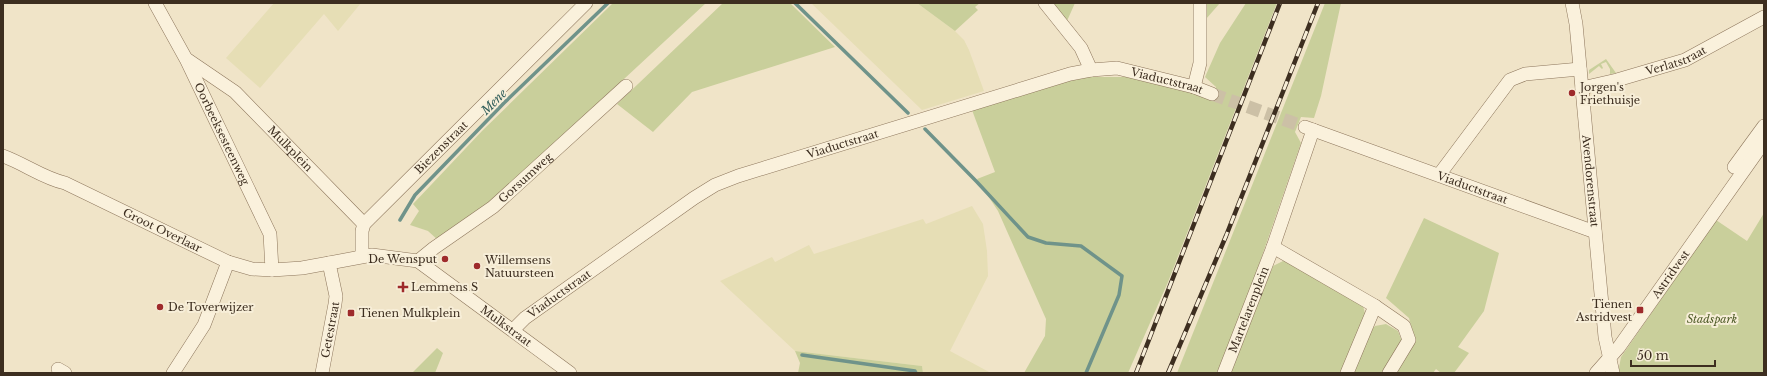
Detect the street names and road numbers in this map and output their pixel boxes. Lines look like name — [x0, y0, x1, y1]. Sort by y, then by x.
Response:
street label: Verlatstraat — [1643, 42, 1709, 78]
street label: Viaductstraat — [1128, 64, 1206, 97]
street label: Oorbeeksesteenweg — [191, 80, 253, 188]
street label: Biezenstraat — [412, 117, 471, 177]
street label: Mulkplein — [265, 123, 316, 175]
street label: Viaductstraat — [804, 126, 881, 162]
street label: Avendorenstraat — [1579, 133, 1602, 229]
street label: Gorsumweg — [495, 149, 555, 206]
street label: Viaductstraat — [1434, 168, 1510, 207]
street label: Groot Overlaar — [121, 205, 205, 256]
street label: Astridvest — [1648, 247, 1693, 302]
street label: Martelarenplein — [1226, 264, 1272, 355]
street label: Viaductstraat — [524, 266, 594, 321]
street label: Getestraat — [318, 300, 342, 359]
street label: Mulkstraat — [478, 302, 535, 350]

